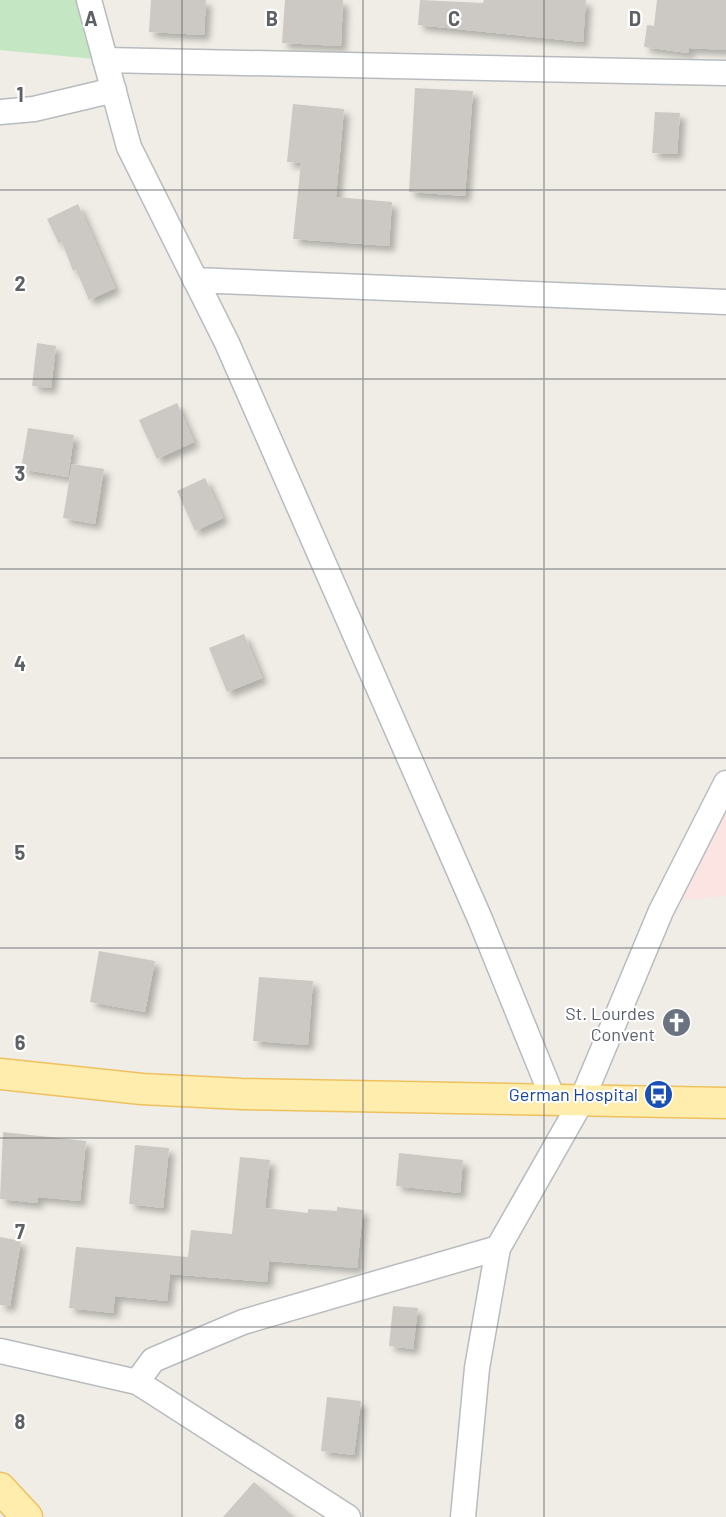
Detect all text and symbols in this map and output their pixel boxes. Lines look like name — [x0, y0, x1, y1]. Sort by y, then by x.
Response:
text: A — [84, 6, 98, 30]
text: B — [266, 6, 278, 30]
text: C — [448, 6, 460, 30]
text: D — [629, 6, 641, 30]
text: 1 — [16, 82, 24, 106]
text: 2 — [14, 271, 26, 295]
text: 3 — [15, 461, 25, 485]
text: 4 — [14, 651, 26, 675]
text: 5 — [15, 840, 26, 864]
place label: St. Lourdes Convent — [565, 1002, 655, 1045]
church icon: St. Lourdes Convent — [660, 1007, 692, 1039]
text: 6 — [15, 1030, 26, 1054]
bus stop icon: German Hospital — [643, 1078, 675, 1110]
place label: German Hospital — [509, 1083, 638, 1105]
text: 7 — [15, 1219, 25, 1243]
text: 8 — [15, 1409, 26, 1433]

